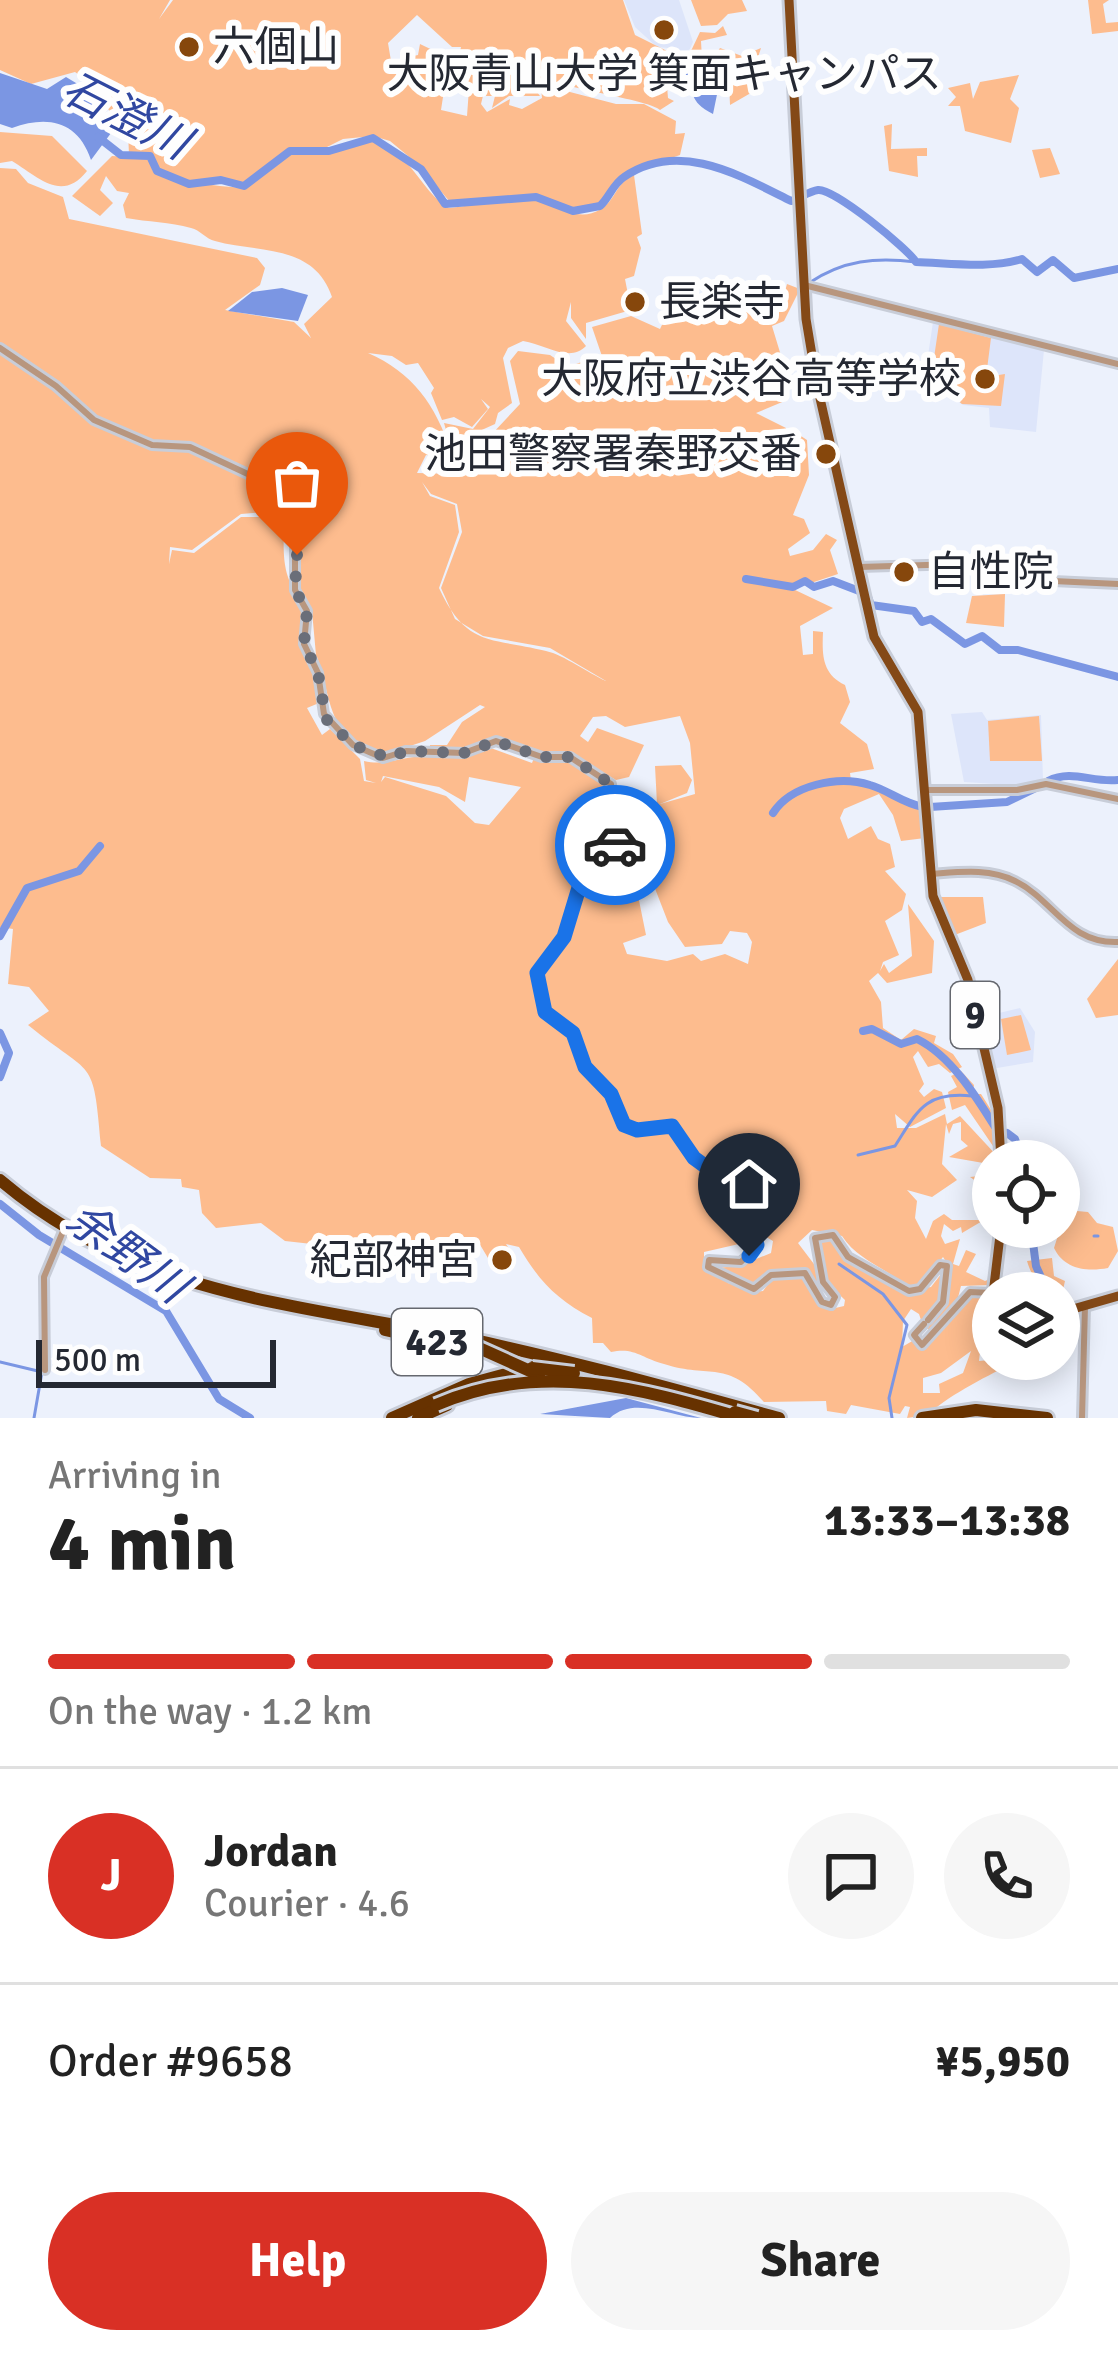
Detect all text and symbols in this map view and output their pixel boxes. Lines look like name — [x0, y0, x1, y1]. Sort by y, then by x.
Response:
marker: 大阪青山大学 箕面キャンパス — [651, 17, 677, 43]
place label: 六個山 — [213, 22, 339, 73]
marker: 六個山 — [176, 34, 202, 60]
place label: 大阪青山大学 箕面キャンパス — [386, 49, 942, 100]
water label: 石澄川 — [53, 61, 202, 173]
place label: 長楽寺 — [659, 277, 785, 328]
marker: 長楽寺 — [622, 289, 648, 315]
place label: 大阪府立渋谷高等学校 — [541, 354, 961, 405]
marker: 大阪府立渋谷高等学校 — [972, 366, 998, 392]
place label: 池田警察署秦野交番 — [424, 429, 802, 480]
pin — [246, 432, 348, 555]
marker: 池田警察署秦野交番 — [813, 441, 839, 467]
icon: bag — [264, 450, 330, 516]
place label: 自性院 — [928, 547, 1054, 598]
marker: 自性院 — [891, 559, 917, 585]
courier — [555, 785, 675, 905]
icon: car — [582, 812, 648, 878]
road number: 9 — [951, 982, 999, 1048]
pin — [698, 1133, 800, 1256]
map controls — [972, 1140, 1080, 1380]
button: locate — [972, 1140, 1080, 1248]
icon: home — [716, 1151, 782, 1217]
water label: 余野川 — [56, 1191, 201, 1317]
place label: 紀部神宮 — [310, 1235, 478, 1286]
marker: 紀部神宮 — [489, 1247, 515, 1273]
button: layers — [972, 1272, 1080, 1380]
road number: 423 — [392, 1309, 482, 1375]
scale bar — [36, 1334, 276, 1387]
text: 500 m — [54, 1340, 141, 1381]
text: Arriving in — [48, 1451, 222, 1499]
text: 13:33–13:38 — [824, 1493, 1070, 1548]
text: 4 min — [48, 1496, 236, 1592]
text: On the way · 1.2 km — [48, 1687, 372, 1735]
button: chat — [788, 1813, 914, 1939]
button: phone — [944, 1813, 1070, 1939]
text: Jordan — [204, 1824, 338, 1879]
text: J — [100, 1848, 122, 1903]
text: Courier · 4.6 — [204, 1879, 410, 1927]
text: Order #9658 — [48, 2034, 293, 2089]
text: ¥5,950 — [935, 2034, 1070, 2089]
button: Help — [48, 2192, 547, 2330]
button: Share — [571, 2192, 1070, 2330]

